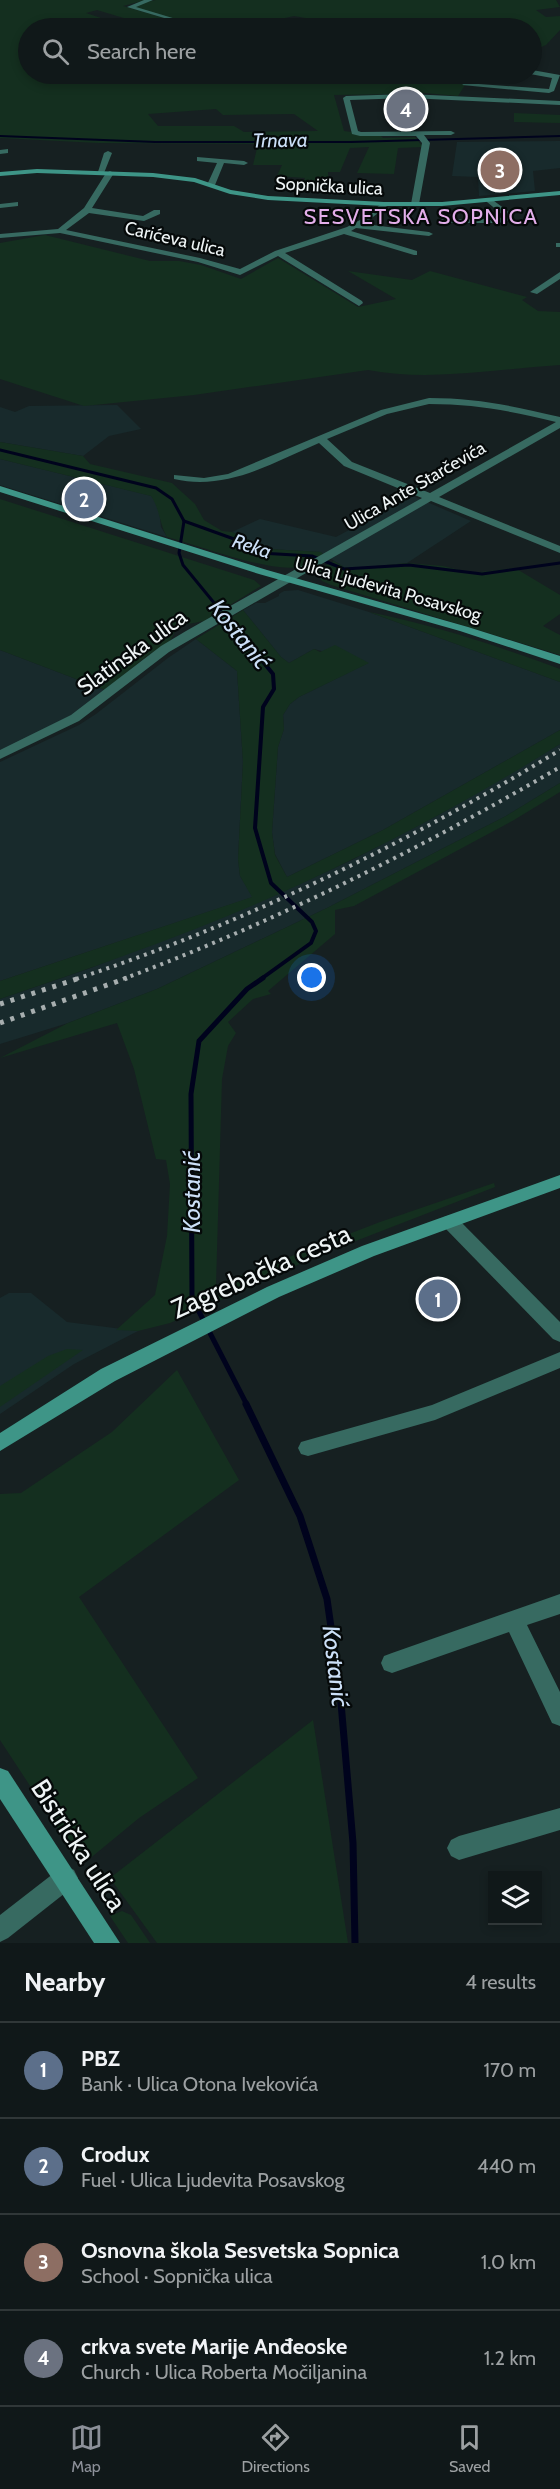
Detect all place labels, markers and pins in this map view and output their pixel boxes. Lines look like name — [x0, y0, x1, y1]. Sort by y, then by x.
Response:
pin: 4 — [386, 86, 426, 132]
pin: 3 — [480, 148, 520, 192]
pin: 2 — [64, 476, 104, 522]
pin: 1 — [418, 1276, 458, 1322]

